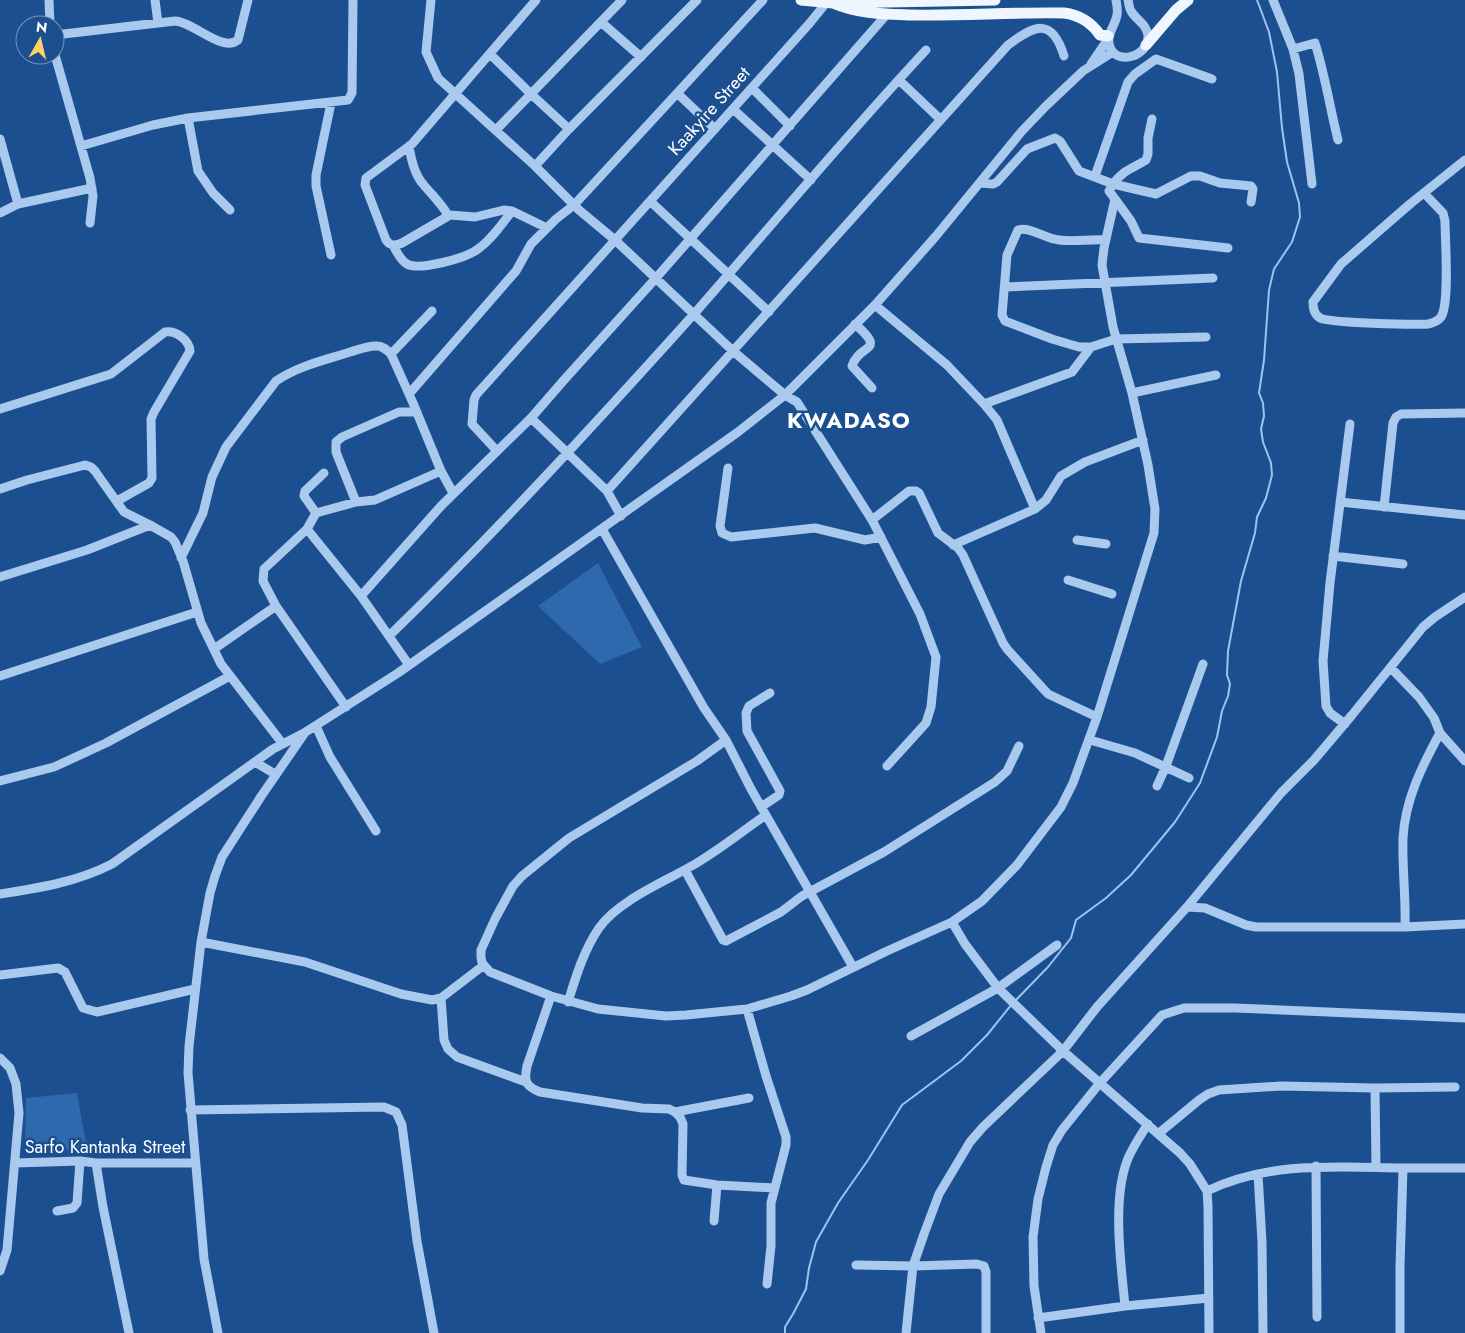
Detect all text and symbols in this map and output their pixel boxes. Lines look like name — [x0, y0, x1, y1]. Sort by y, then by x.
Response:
north arrow — [15, 15, 65, 65]
text: N — [35, 16, 49, 38]
street label: Kaakyire Street — [662, 60, 757, 161]
district label: KWADASO — [787, 404, 911, 436]
street label: Sarfo Kantanka Street — [25, 1134, 186, 1160]

